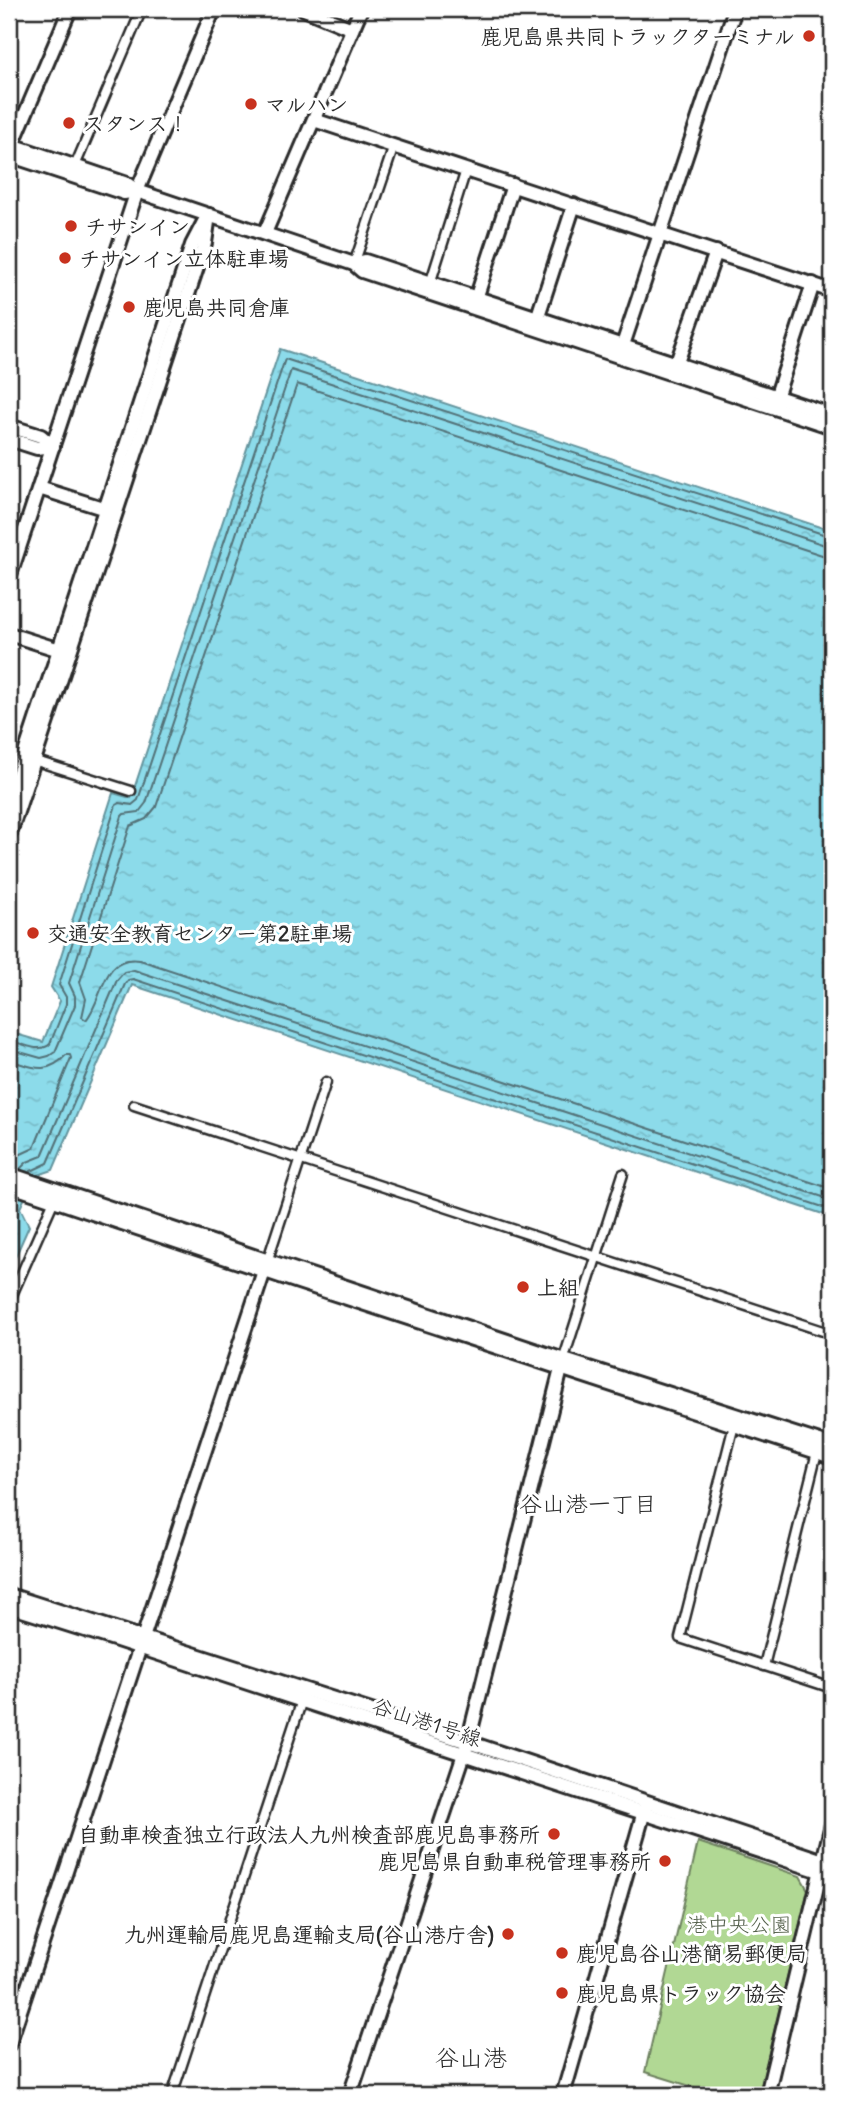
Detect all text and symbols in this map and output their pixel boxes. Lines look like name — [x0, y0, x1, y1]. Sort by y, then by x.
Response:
place label: 鹿児島県共同トラックターミナル — [481, 23, 795, 50]
marker: 鹿児島県共同トラックターミナル — [801, 28, 817, 44]
place label: マルハン — [265, 91, 348, 118]
marker: マルハン — [243, 96, 259, 112]
place label: スタンス！ — [83, 110, 188, 137]
marker: スタンス！ — [61, 115, 77, 131]
place label: チサンイン — [85, 213, 190, 240]
marker: チサンイン — [63, 218, 79, 234]
place label: チサンイン立体駐車場 — [79, 245, 289, 272]
marker: チサンイン立体駐車場 — [57, 250, 73, 266]
place label: 鹿児島共同倉庫 — [143, 294, 290, 321]
marker: 鹿児島共同倉庫 — [121, 299, 137, 315]
place label: 交通安全教育センター第2駐車場 — [47, 920, 353, 947]
marker: 交通安全教育センター第2駐車場 — [25, 925, 41, 941]
place label: 上組 — [537, 1274, 579, 1301]
marker: 上組 — [515, 1279, 531, 1295]
district label: 谷山港一丁目 — [519, 1489, 657, 1518]
street label: 谷山港1号線 — [369, 1692, 485, 1752]
place label: 自動車検査独立行政法人九州検査部鹿児島事務所 — [78, 1821, 540, 1848]
marker: 自動車検査独立行政法人九州検査部鹿児島事務所 — [546, 1826, 562, 1842]
place label: 鹿児島県自動車税管理事務所 — [378, 1848, 651, 1875]
marker: 鹿児島県自動車税管理事務所 — [657, 1853, 673, 1869]
park label: 港中央公園 — [687, 1911, 792, 1938]
place label: 九州運輸局鹿児島運輸支局(谷山港庁舎) — [124, 1921, 494, 1948]
marker: 九州運輸局鹿児島運輸支局(谷山港庁舎) — [500, 1926, 516, 1942]
place label: 鹿児島谷山港簡易郵便局 — [576, 1940, 807, 1967]
marker: 鹿児島谷山港簡易郵便局 — [554, 1945, 570, 1961]
place label: 鹿児島県トラック協会 — [576, 1980, 786, 2007]
marker: 鹿児島県トラック協会 — [554, 1985, 570, 2001]
district label: 谷山港 — [435, 2042, 507, 2072]

